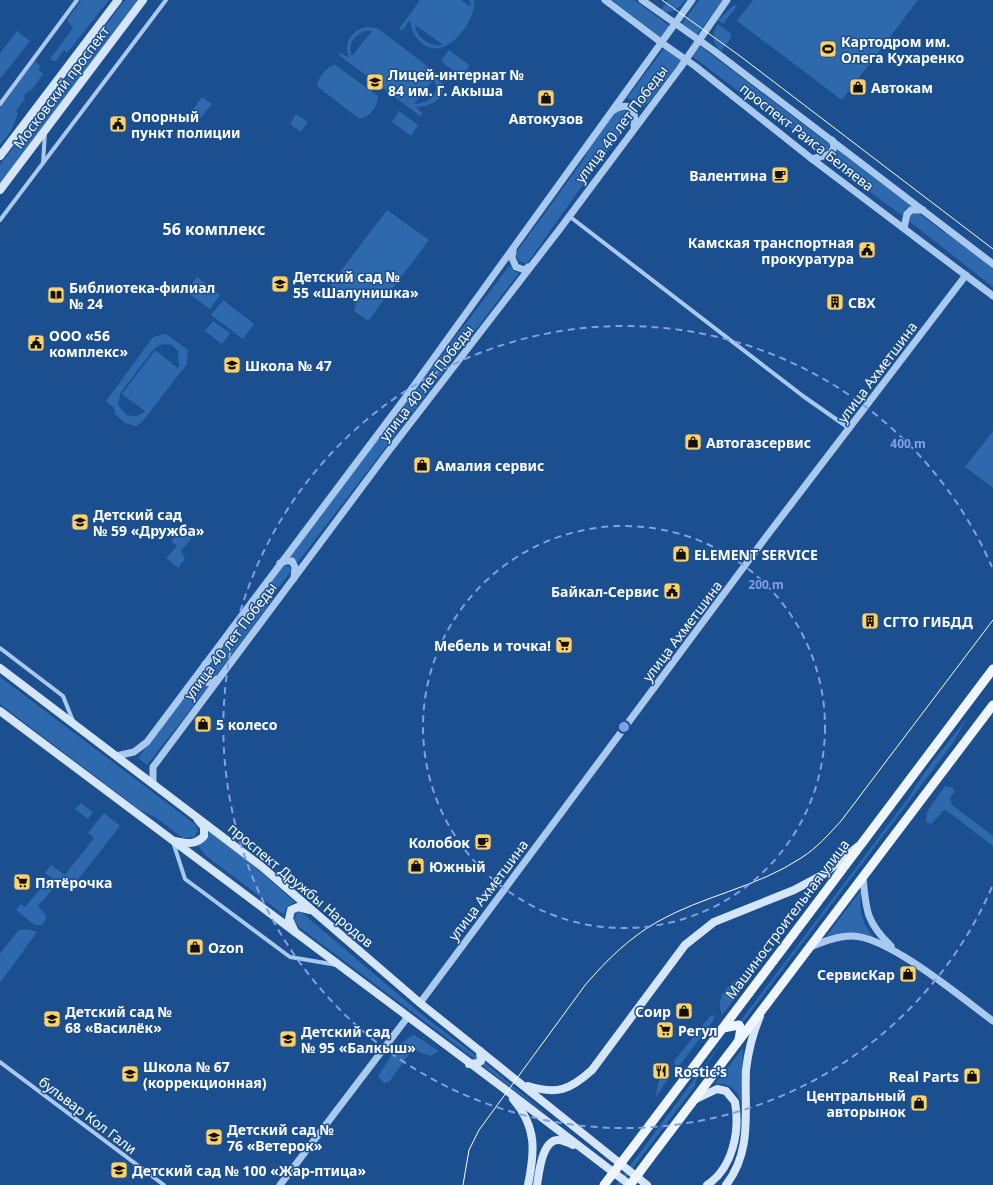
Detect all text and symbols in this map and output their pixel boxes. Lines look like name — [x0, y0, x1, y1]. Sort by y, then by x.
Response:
street label: Московский проспект — [9, 21, 114, 152]
place label: Картодром им. Олега Кухаренко — [841, 32, 965, 67]
sports icon: Картодром им. Олега Кухаренко — [818, 39, 838, 59]
street label: улица 40 лет Победы — [571, 61, 671, 187]
place label: Лицей-интернат № 84 им. Г. Акыша — [388, 65, 524, 100]
school or university icon: Лицей-интернат № 84 им. Г. Акыша — [365, 72, 385, 92]
shop icon: Автокам — [848, 77, 868, 97]
place label: Автокам — [871, 78, 933, 97]
street label: проспект Раиса Беляева — [736, 79, 878, 195]
shop icon: Автокузов — [536, 88, 556, 108]
place label: Опорный пункт полиции — [131, 107, 241, 142]
place label: Автокузов — [509, 109, 583, 128]
public building icon: Опорный пункт полиции — [108, 114, 128, 134]
cafe icon: Валентина — [770, 165, 790, 185]
place label: Валентина — [689, 166, 767, 185]
district label: 56 комплекс — [163, 218, 265, 240]
place label: Камская транспортная прокуратура — [688, 233, 854, 268]
public building icon: Камская транспортная прокуратура — [857, 240, 877, 260]
place label: Детский сад № 55 «Шалунишка» — [293, 267, 419, 302]
school or university icon: Детский сад № 55 «Шалунишка» — [270, 274, 290, 294]
place label: Библиотека-филиал № 24 — [69, 278, 215, 313]
library icon: Библиотека-филиал № 24 — [46, 285, 66, 305]
building icon: СВХ — [825, 292, 845, 312]
place label: СВХ — [848, 293, 876, 312]
street label: улица Ахметшина — [833, 318, 921, 426]
street label: улица 40 лет Победы — [375, 321, 477, 445]
place label: ООО «56 комплекс» — [49, 326, 128, 361]
public building icon: ООО «56 комплекс» — [26, 333, 46, 353]
school or university icon: Школа № 47 — [222, 355, 242, 375]
place label: Школа № 47 — [245, 356, 332, 375]
shop icon: Автогазсервис — [683, 432, 703, 452]
place label: Автогазсервис — [706, 433, 811, 452]
text: 400 m — [890, 435, 926, 452]
shop icon: Амалия сервис — [412, 455, 432, 475]
place label: Амалия сервис — [435, 456, 544, 475]
place label: Детский сад № 59 «Дружба» — [93, 505, 205, 540]
school or university icon: Детский сад № 59 «Дружба» — [70, 512, 90, 532]
shop icon: ELEMENT SERVICE — [671, 544, 691, 564]
place label: ELEMENT SERVICE — [694, 545, 818, 564]
text: 200 m — [748, 576, 784, 593]
street label: улица Ахметшина — [638, 577, 726, 685]
street label: улица 40 лет Победы — [180, 578, 280, 704]
public building icon: Байкал-Сервис — [662, 581, 682, 601]
place label: Байкал-Сервис — [551, 582, 659, 601]
building icon: СГТО ГИБДД — [860, 611, 880, 631]
place label: СГТО ГИБДД — [883, 612, 973, 631]
supermarket icon: Мебель и точка! — [554, 635, 574, 655]
place label: Мебель и точка! — [434, 636, 551, 655]
shop icon: 5 колесо — [193, 714, 213, 734]
place label: 5 колесо — [216, 715, 278, 734]
centre of rings — [617, 720, 631, 734]
street label: проспект Дружбы Народов — [224, 819, 378, 952]
cafe icon: Колобок — [473, 832, 493, 852]
place label: Колобок — [408, 833, 470, 852]
street label: Машиностроительная улица — [721, 835, 853, 1003]
street label: улица Ахметшина — [444, 836, 532, 944]
shop icon: Южный — [406, 856, 426, 876]
place label: Южный — [429, 857, 486, 876]
supermarket icon: Пятёрочка — [12, 872, 32, 892]
place label: Пятёрочка — [35, 873, 112, 892]
shop icon: Ozon — [185, 937, 205, 957]
place label: Ozon — [208, 938, 244, 957]
shop icon: СервисКар — [898, 964, 918, 984]
place label: СервисКар — [817, 965, 895, 984]
shop icon: Соир — [674, 1001, 694, 1021]
place label: Детский сад № 68 «Василёк» — [65, 1002, 172, 1037]
place label: Соир — [635, 1002, 671, 1021]
school or university icon: Детский сад № 68 «Василёк» — [42, 1009, 62, 1029]
supermarket icon: Регул — [655, 1020, 675, 1040]
place label: Регул — [678, 1021, 717, 1040]
place label: Детский сад № 95 «Балкыш» — [301, 1022, 416, 1057]
school or university icon: Детский сад № 95 «Балкыш» — [278, 1029, 298, 1049]
place label: Школа № 67 (коррекционная) — [143, 1057, 267, 1092]
restaurant icon: Rostic's — [651, 1061, 671, 1081]
place label: Rostic's — [674, 1062, 727, 1081]
school or university icon: Школа № 67 (коррекционная) — [120, 1064, 140, 1084]
shop icon: Real Parts — [962, 1066, 982, 1086]
place label: Real Parts — [889, 1067, 959, 1086]
street label: бульвар Кол Гали — [35, 1072, 141, 1158]
place label: Центральный авторынок — [806, 1086, 906, 1121]
shop icon: Центральный авторынок — [909, 1093, 929, 1113]
place label: Детский сад № 76 «Ветерок» — [227, 1120, 334, 1155]
school or university icon: Детский сад № 76 «Ветерок» — [204, 1127, 224, 1147]
school or university icon: Детский сад № 100 «Жар-птица» — [109, 1160, 129, 1180]
place label: Детский сад № 100 «Жар-птица» — [132, 1161, 366, 1180]

